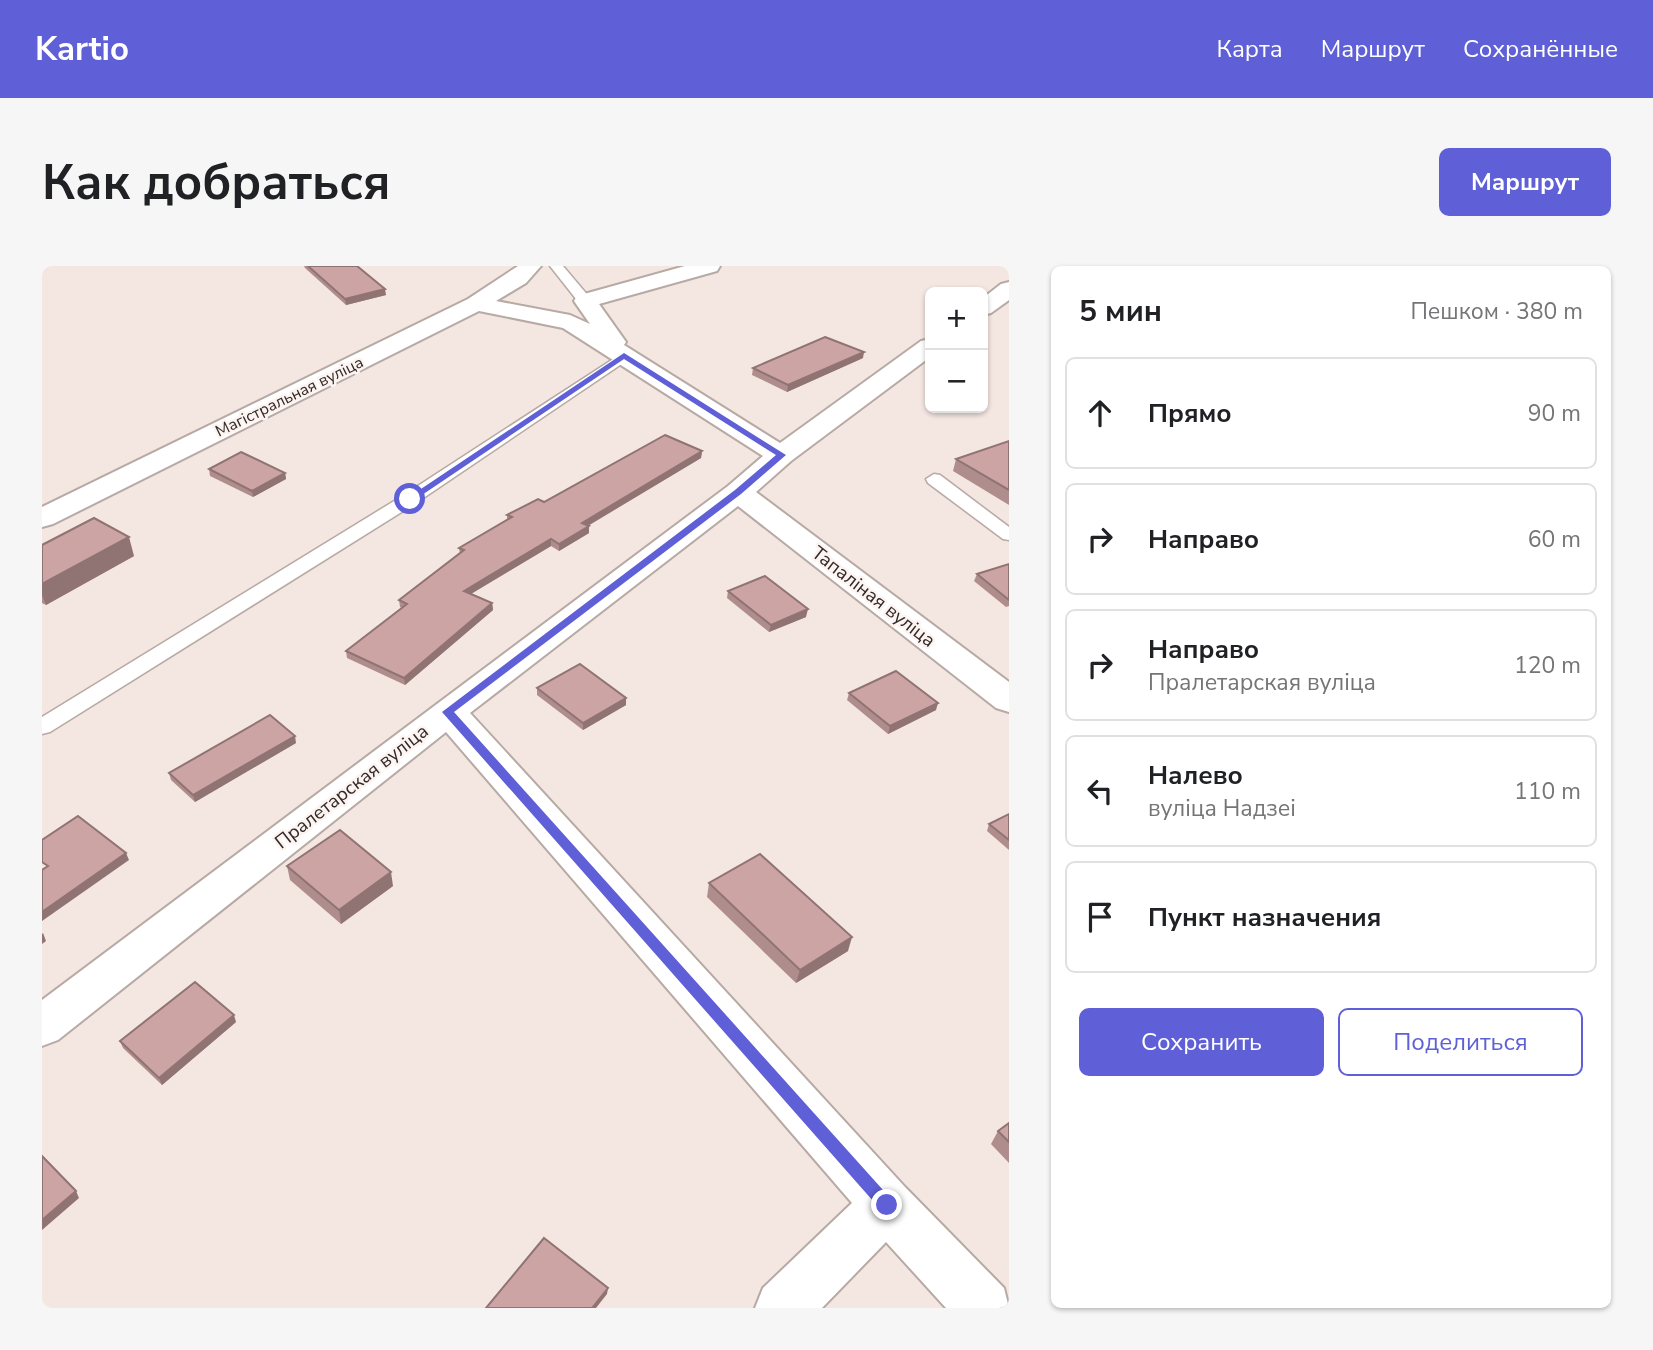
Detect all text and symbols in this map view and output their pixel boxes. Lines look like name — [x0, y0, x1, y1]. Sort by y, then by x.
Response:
text: Kartio — [35, 27, 129, 72]
text: Карта — [1217, 33, 1283, 65]
text: Маршрут — [1321, 33, 1425, 65]
text: Сохранённые — [1463, 33, 1618, 65]
button: Маршрут — [1439, 148, 1611, 216]
text: Как добраться — [42, 149, 390, 216]
map controls — [925, 287, 988, 413]
button: + — [925, 287, 988, 350]
text: 5 мин — [1079, 291, 1162, 332]
text: Пешком · 380 m — [1410, 296, 1583, 327]
button: − — [925, 350, 988, 413]
street label: Магістральная вуліца — [212, 351, 367, 442]
icon: ahead — [1081, 394, 1119, 432]
text: Прямо — [1148, 396, 1232, 431]
text: 90 m — [1528, 398, 1581, 429]
route start — [394, 483, 425, 514]
icon: right — [1081, 520, 1119, 558]
text: Направо — [1148, 522, 1259, 557]
text: 60 m — [1528, 524, 1581, 555]
street label: Тапаліная вуліца — [806, 540, 941, 653]
text: Направо — [1148, 632, 1259, 667]
icon: right — [1081, 646, 1119, 684]
text: 120 m — [1514, 650, 1581, 681]
text: Пралетарская вуліца — [1148, 667, 1376, 698]
street label: Пралетарская вуліца — [269, 719, 434, 855]
text: Налево — [1148, 758, 1243, 793]
icon: left — [1081, 772, 1119, 810]
text: 110 m — [1514, 776, 1581, 807]
text: вуліца Надзеі — [1148, 793, 1296, 824]
icon: arrive — [1081, 898, 1119, 936]
text: Пункт назначения — [1148, 900, 1381, 935]
button: Сохранить — [1079, 1008, 1324, 1076]
button: Поделиться — [1338, 1008, 1583, 1076]
route end — [871, 1189, 902, 1220]

